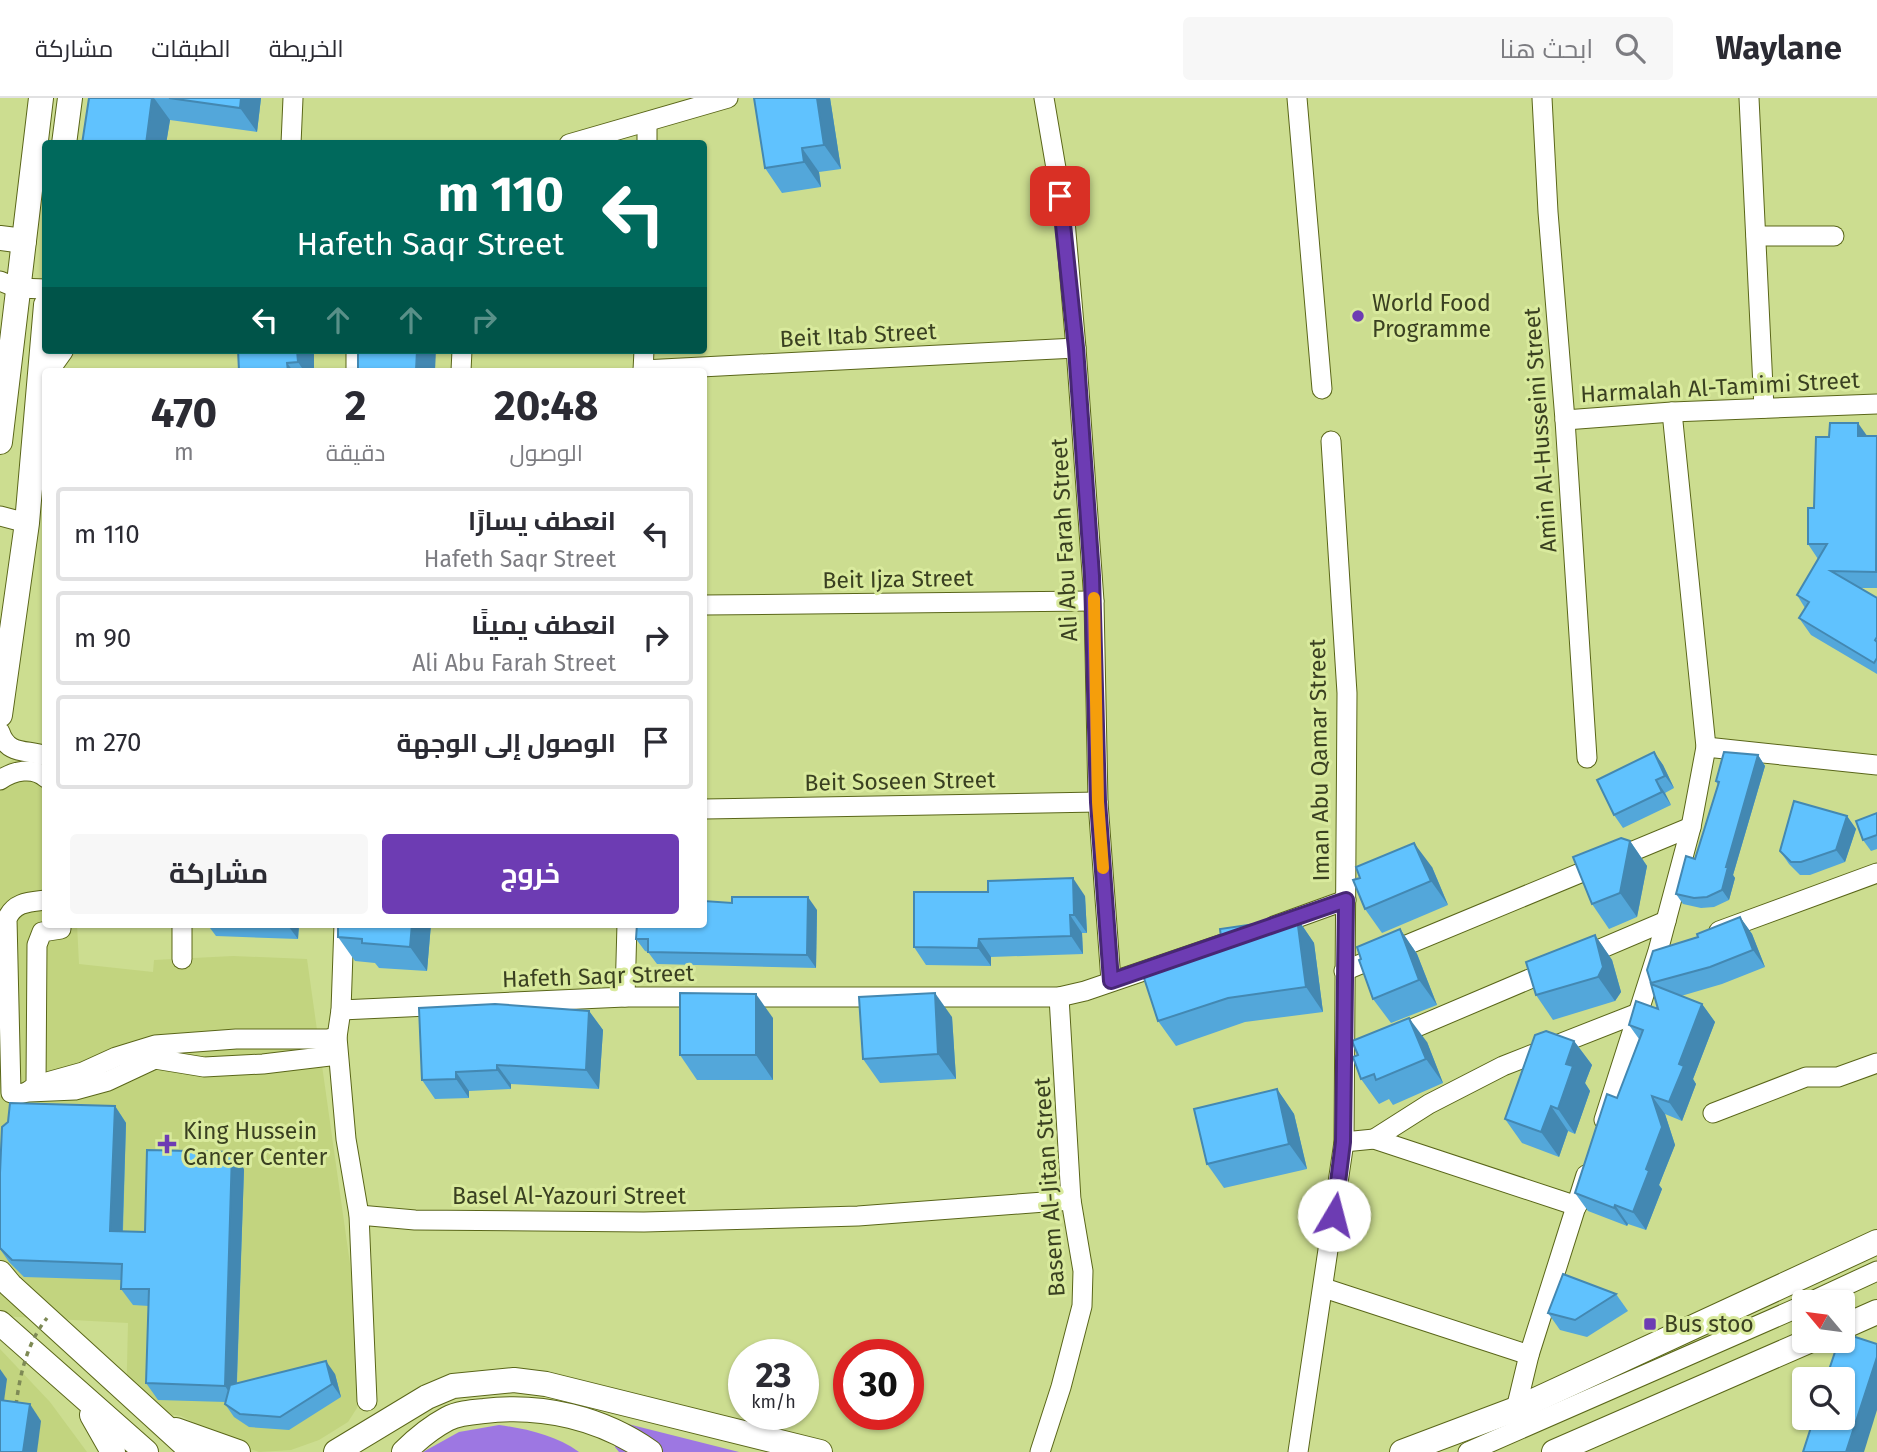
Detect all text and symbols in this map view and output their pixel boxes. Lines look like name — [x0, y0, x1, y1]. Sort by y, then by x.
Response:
search box — [1183, 17, 1673, 80]
text: Waylane — [1715, 28, 1842, 68]
icon: search — [1611, 29, 1649, 67]
text: ابحث هنا — [1500, 34, 1593, 65]
text: مشاركة — [35, 35, 113, 63]
text: الطبقات — [151, 35, 231, 63]
text: الخريطة — [269, 35, 344, 63]
text: 110 m — [438, 165, 564, 224]
pin — [1030, 166, 1090, 226]
icon: left — [588, 168, 679, 259]
icon: arrive — [1041, 177, 1079, 215]
text: Hafeth Saqr Street — [297, 225, 564, 263]
place label: World Food Programme — [1372, 289, 1491, 343]
icon: left — [246, 301, 284, 339]
icon: ahead — [319, 301, 357, 339]
icon: ahead — [392, 301, 430, 339]
icon: right — [465, 301, 503, 339]
street label: Amin Al-Husseini Street — [1517, 306, 1563, 554]
marker: World Food Programme — [1350, 308, 1366, 324]
street label: Beit Itab Street — [779, 317, 938, 353]
street label: Harmalah Al-Tamimi Street — [1580, 366, 1861, 408]
text: 2 — [345, 381, 366, 431]
text: 20:48 — [494, 381, 598, 431]
text: 470 — [151, 388, 217, 438]
street label: Ali Abu Farah Street — [1045, 437, 1083, 642]
text: m — [174, 438, 194, 466]
text: دقيقة — [326, 439, 385, 467]
text: الوصول — [510, 439, 583, 467]
text: انعطف يسارًا — [468, 506, 616, 537]
icon: left — [637, 515, 675, 553]
text: 110 m — [74, 519, 140, 550]
text: Hafeth Saqr Street — [424, 545, 616, 573]
street label: Beit Ijza Street — [822, 564, 975, 594]
text: انعطف يمينًا — [471, 610, 616, 641]
icon: right — [637, 619, 675, 657]
text: 90 m — [74, 623, 131, 654]
street label: Iman Abu Qamar Street — [1303, 638, 1335, 882]
text: Ali Abu Farah Street — [412, 649, 616, 677]
icon: arrive — [637, 723, 675, 761]
text: 270 m — [74, 727, 142, 758]
text: الوصول إلى الوجهة — [397, 728, 616, 759]
street label: Beit Soseen Street — [804, 765, 997, 797]
button: مشاركة — [70, 834, 368, 914]
button: خروج — [382, 834, 679, 914]
street label: Hafeth Saqr Street — [501, 959, 695, 993]
street label: Basem Al-Jitan Street — [1027, 1075, 1071, 1298]
place label: King Hussein Cancer Center — [183, 1117, 328, 1171]
marker: King Hussein Cancer Center — [157, 1134, 177, 1154]
position arrow — [1297, 1178, 1371, 1252]
street label: Basel Al-Yazouri Street — [452, 1182, 687, 1210]
north arrow — [1792, 1290, 1855, 1353]
map controls — [1792, 1290, 1855, 1430]
place label: Bus stoo — [1664, 1310, 1754, 1338]
marker: Bus stoo — [1642, 1316, 1658, 1332]
speed limit sign: 30 — [833, 1339, 924, 1430]
text: 23 — [755, 1354, 792, 1396]
button: search — [1792, 1367, 1855, 1430]
text: km/h — [751, 1391, 796, 1413]

